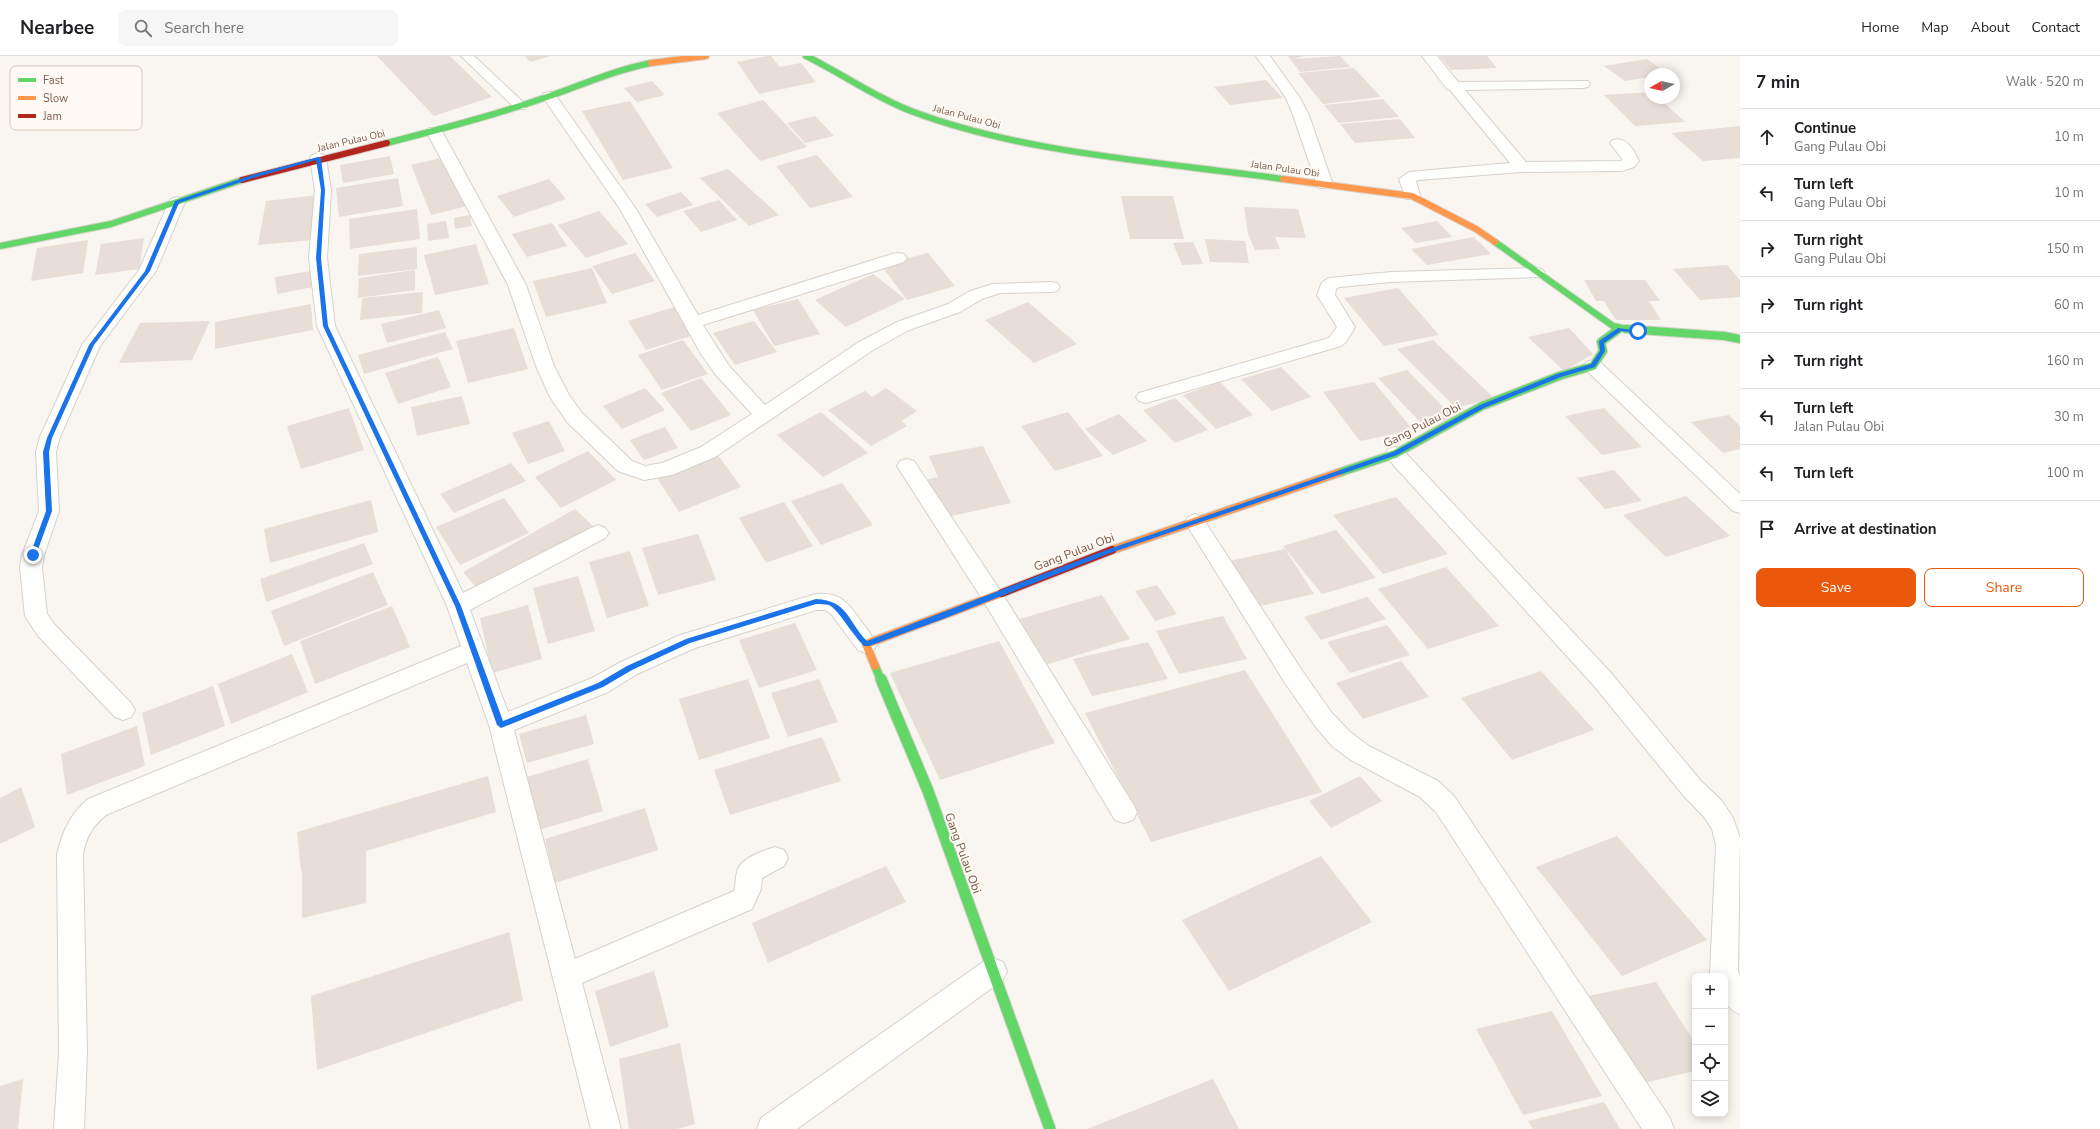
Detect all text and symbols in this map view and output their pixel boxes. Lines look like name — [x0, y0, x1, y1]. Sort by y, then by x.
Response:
search box — [118, 10, 398, 46]
text: Nearbee — [20, 15, 94, 41]
icon: search — [132, 17, 154, 39]
text: Search here — [164, 18, 244, 38]
text: Home — [1861, 18, 1899, 37]
text: Map — [1921, 18, 1949, 37]
text: About — [1971, 18, 2010, 37]
text: Contact — [2032, 18, 2080, 37]
legend — [10, 66, 142, 130]
north arrow — [1644, 68, 1680, 104]
text: 7 min — [1756, 71, 1800, 94]
text: Fast — [43, 73, 64, 88]
text: Walk · 520 m — [2006, 73, 2084, 91]
text: Slow — [43, 91, 68, 106]
street label: Jalan Pulau Obi — [931, 101, 1002, 133]
text: Jam — [42, 109, 62, 124]
text: Continue — [1794, 118, 1856, 138]
street label: Jalan Pulau Obi — [315, 126, 387, 156]
icon: ahead — [1756, 126, 1778, 148]
text: 10 m — [2054, 128, 2084, 146]
text: Gang Pulau Obi — [1794, 138, 1886, 156]
street label: Jalan Pulau Obi — [1249, 157, 1320, 181]
text: Turn left — [1794, 174, 1853, 194]
icon: left — [1756, 182, 1778, 204]
text: 10 m — [2054, 184, 2084, 202]
text: Gang Pulau Obi — [1794, 194, 1886, 212]
text: Turn right — [1794, 230, 1863, 250]
icon: right — [1756, 238, 1778, 260]
text: 150 m — [2046, 240, 2084, 258]
text: Gang Pulau Obi — [1794, 250, 1886, 268]
icon: right — [1756, 294, 1778, 316]
text: Turn right — [1794, 295, 1863, 315]
text: 60 m — [2054, 296, 2084, 314]
route start — [1629, 322, 1647, 340]
icon: right — [1756, 350, 1778, 372]
text: Turn right — [1794, 351, 1863, 371]
text: 160 m — [2046, 352, 2084, 370]
text: Turn left — [1794, 398, 1853, 418]
street label: Gang Pulau Obi — [1381, 399, 1463, 451]
icon: left — [1756, 406, 1778, 428]
text: 30 m — [2054, 408, 2084, 426]
text: Jalan Pulau Obi — [1794, 418, 1884, 436]
icon: left — [1756, 462, 1778, 484]
text: Turn left — [1794, 463, 1853, 483]
text: 100 m — [2046, 464, 2084, 482]
icon: arrive — [1756, 518, 1778, 540]
text: Arrive at destination — [1794, 519, 1937, 539]
street label: Gang Pulau Obi — [1031, 529, 1117, 575]
route end — [24, 546, 42, 564]
button: Save — [1756, 568, 1916, 607]
button: Share — [1924, 568, 2084, 607]
street label: Gang Pulau Obi — [941, 810, 985, 896]
map controls — [1692, 973, 1728, 1117]
button: + — [1692, 973, 1728, 1009]
button: − — [1692, 1009, 1728, 1045]
button: locate — [1692, 1045, 1728, 1081]
button: layers — [1692, 1081, 1728, 1117]

